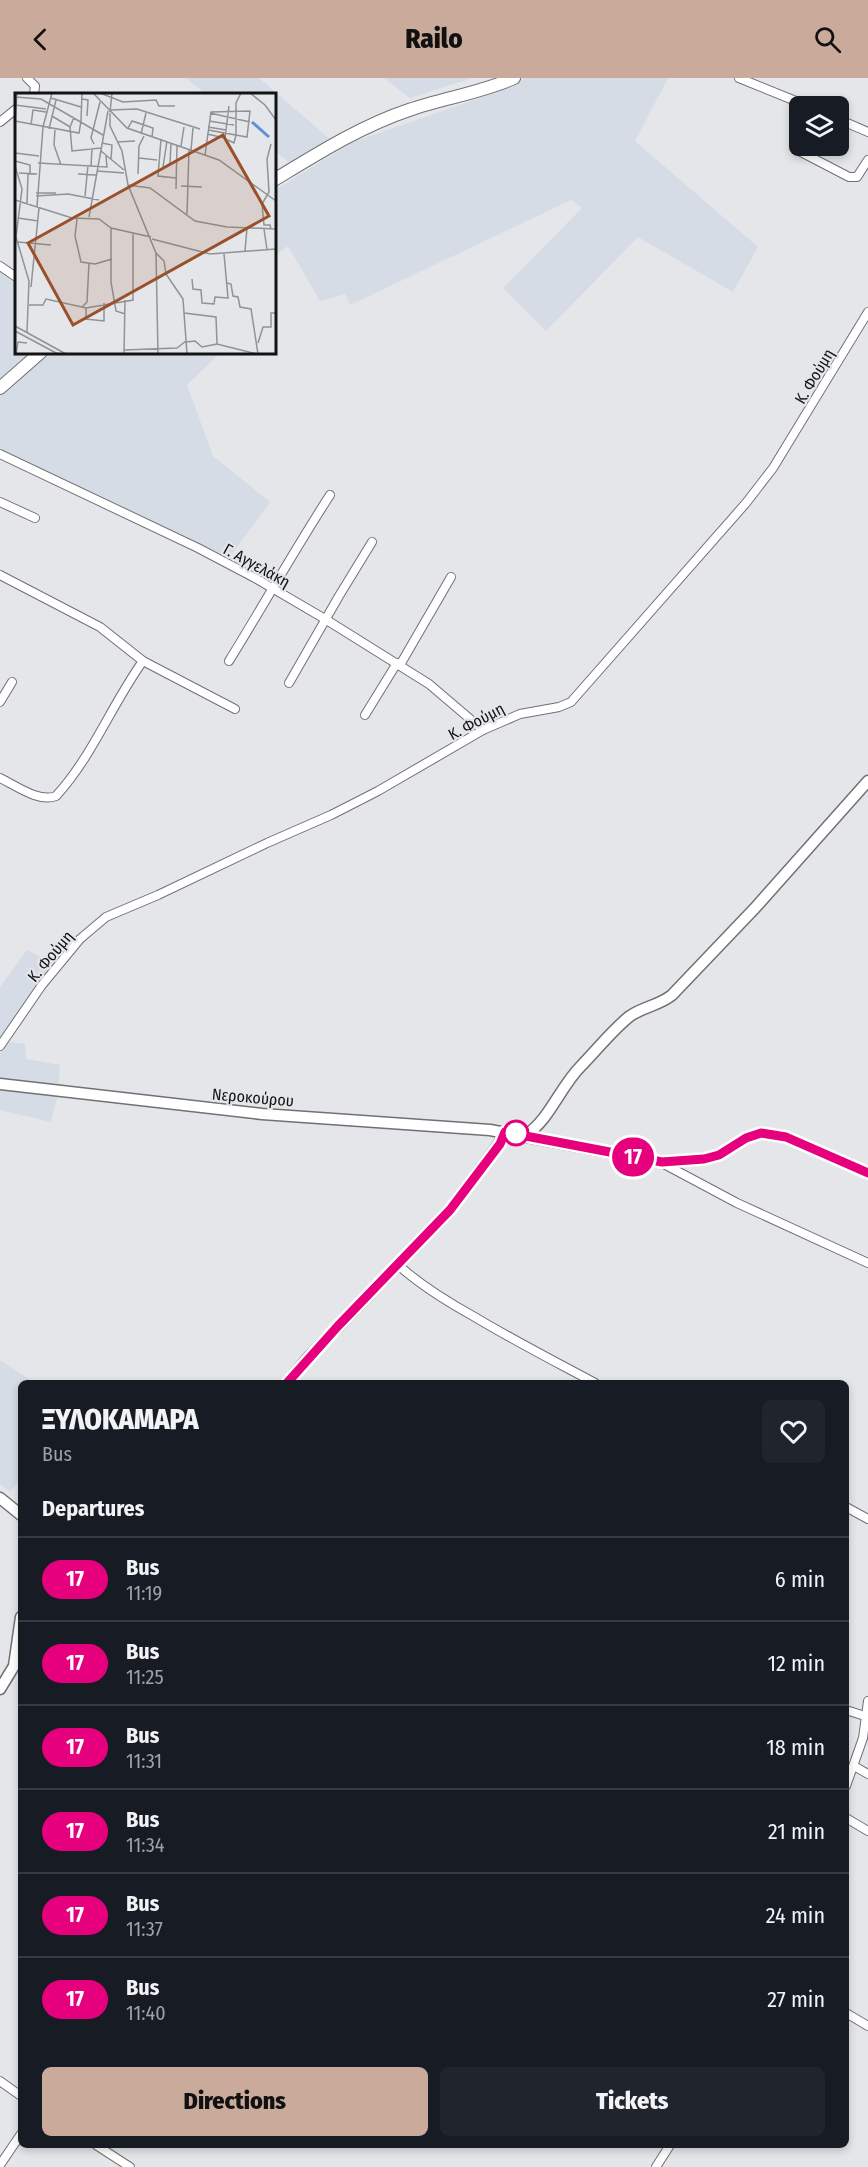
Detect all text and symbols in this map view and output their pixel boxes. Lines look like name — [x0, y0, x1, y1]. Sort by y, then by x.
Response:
icon: back — [24, 23, 57, 56]
text: Railo — [405, 23, 463, 55]
icon: search — [811, 23, 844, 56]
inset map — [15, 93, 276, 354]
map controls — [789, 96, 849, 156]
button: layers — [789, 96, 849, 156]
street label: Κ. Φούμη — [791, 345, 838, 407]
street label: Γ. Αγγελάκη — [220, 539, 293, 592]
street label: Κ. Φούμη — [445, 699, 508, 744]
street label: Κ. Φούμη — [24, 927, 77, 986]
street label: Νεροκούρου — [211, 1084, 295, 1111]
unlabelled marker — [503, 1120, 529, 1146]
line badge: 17 — [606, 1138, 660, 1176]
text: 17 — [624, 1144, 642, 1170]
button: heart — [762, 1400, 825, 1463]
text: ΞΥΛΟΚΑΜΑΡΑ — [42, 1403, 199, 1436]
text: Bus — [42, 1442, 72, 1466]
text: Departures — [42, 1495, 144, 1522]
text: Bus — [126, 1554, 159, 1581]
text: 17 — [66, 1566, 84, 1592]
text: 6 min — [775, 1566, 825, 1593]
text: 11:19 — [126, 1581, 162, 1605]
text: Bus — [126, 1638, 159, 1665]
text: 17 — [66, 1650, 84, 1676]
text: 12 min — [767, 1650, 825, 1677]
text: 11:25 — [126, 1665, 164, 1689]
text: Bus — [126, 1722, 159, 1749]
text: 17 — [66, 1734, 84, 1760]
text: 18 min — [766, 1734, 825, 1761]
text: 11:31 — [126, 1749, 162, 1773]
text: Bus — [126, 1806, 159, 1833]
text: 17 — [66, 1818, 84, 1844]
text: 21 min — [768, 1818, 825, 1845]
text: 11:34 — [126, 1833, 164, 1857]
text: Bus — [126, 1890, 159, 1917]
text: 17 — [66, 1902, 84, 1928]
text: 24 min — [766, 1902, 825, 1929]
text: 11:37 — [126, 1917, 163, 1941]
text: Bus — [126, 1974, 159, 2001]
text: 17 — [66, 1986, 84, 2012]
text: 27 min — [767, 1986, 825, 2013]
text: 11:40 — [126, 2001, 166, 2025]
button: Directions — [42, 2067, 428, 2136]
button: Tickets — [440, 2067, 825, 2136]

